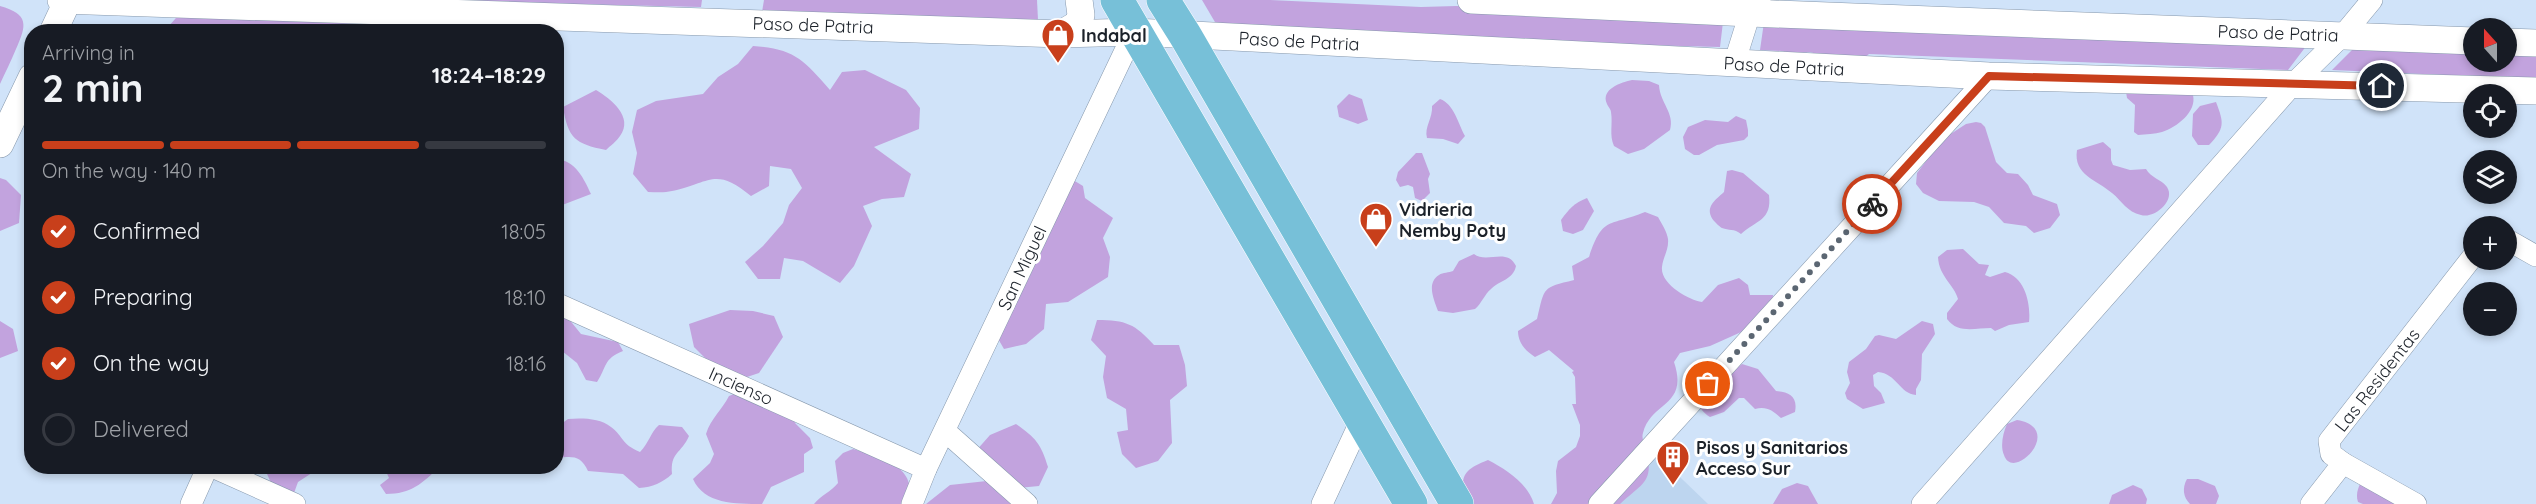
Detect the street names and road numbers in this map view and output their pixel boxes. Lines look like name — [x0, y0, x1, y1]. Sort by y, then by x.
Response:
street label: Paso de Patria — [752, 11, 874, 39]
street label: Paso de Patria — [2217, 19, 2339, 47]
street label: Paso de Patria — [1238, 26, 1360, 56]
street label: Paso de Patria — [1723, 51, 1845, 81]
street label: San Miguel — [992, 222, 1052, 314]
street label: Las Residentas — [2329, 324, 2425, 436]
street label: Incienso — [705, 362, 777, 410]

